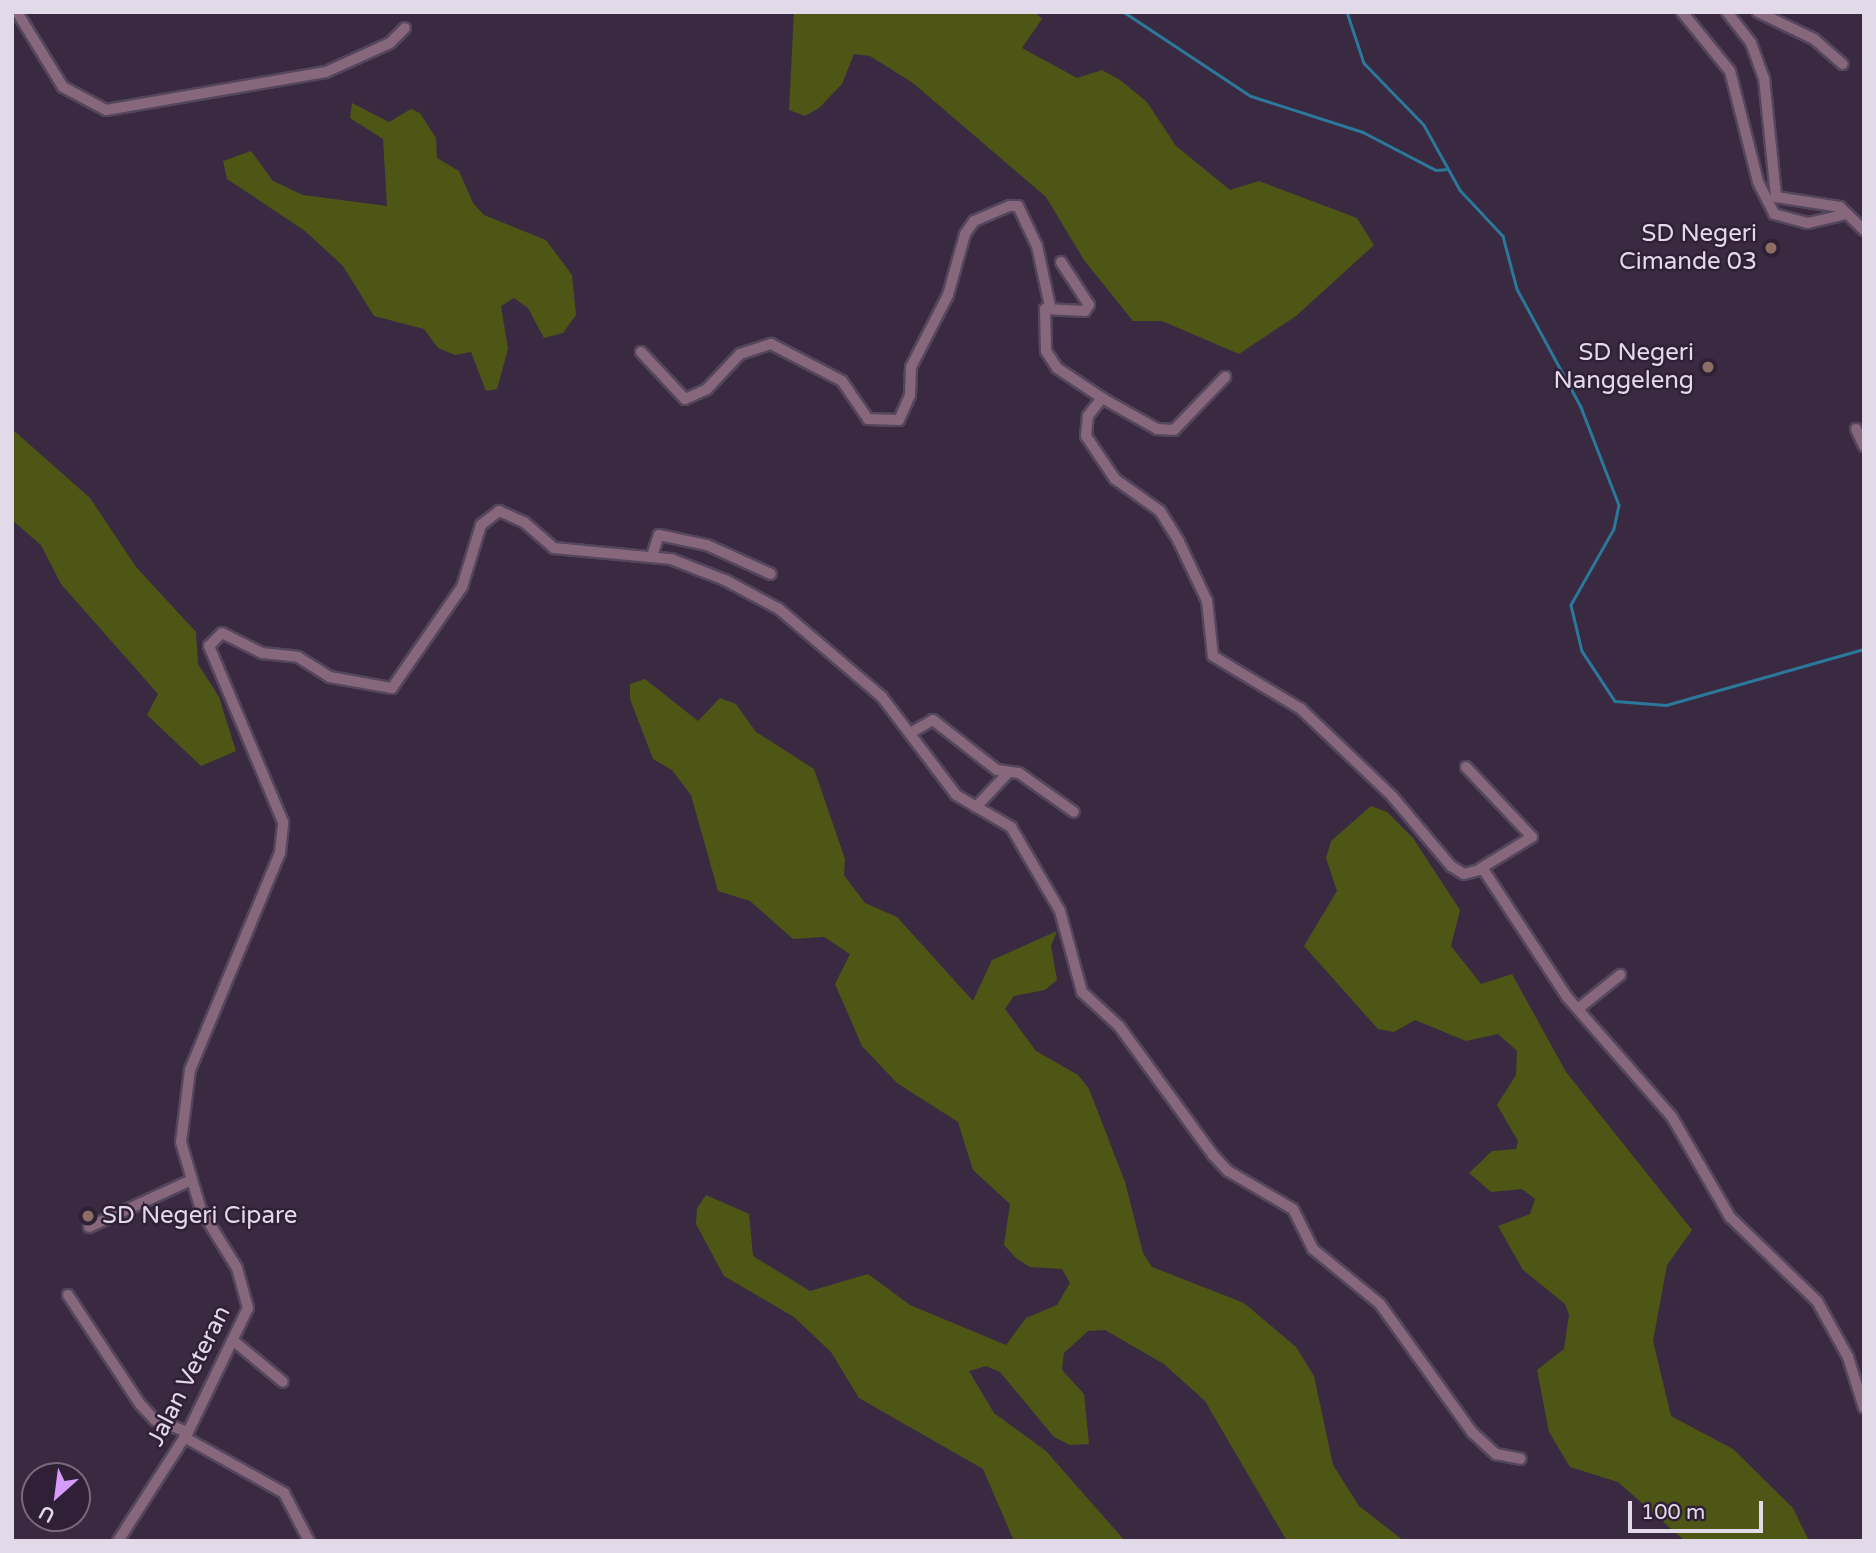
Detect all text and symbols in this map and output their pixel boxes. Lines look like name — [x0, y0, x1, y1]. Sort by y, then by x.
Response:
place label: SD Negeri Cimande 03 — [1619, 220, 1757, 276]
marker: SD Negeri Cimande 03 — [1763, 240, 1779, 256]
place label: SD Negeri Nanggeleng — [1553, 339, 1694, 395]
marker: SD Negeri Nanggeleng — [1700, 359, 1716, 375]
place label: SD Negeri Cipare — [102, 1202, 297, 1230]
marker: SD Negeri Cipare — [80, 1208, 96, 1224]
street label: Jalan Veteran — [141, 1301, 237, 1451]
north arrow — [21, 1462, 91, 1532]
scale bar — [1631, 1486, 1766, 1530]
text: 100 m — [1641, 1500, 1705, 1525]
text: U — [36, 1501, 59, 1527]

